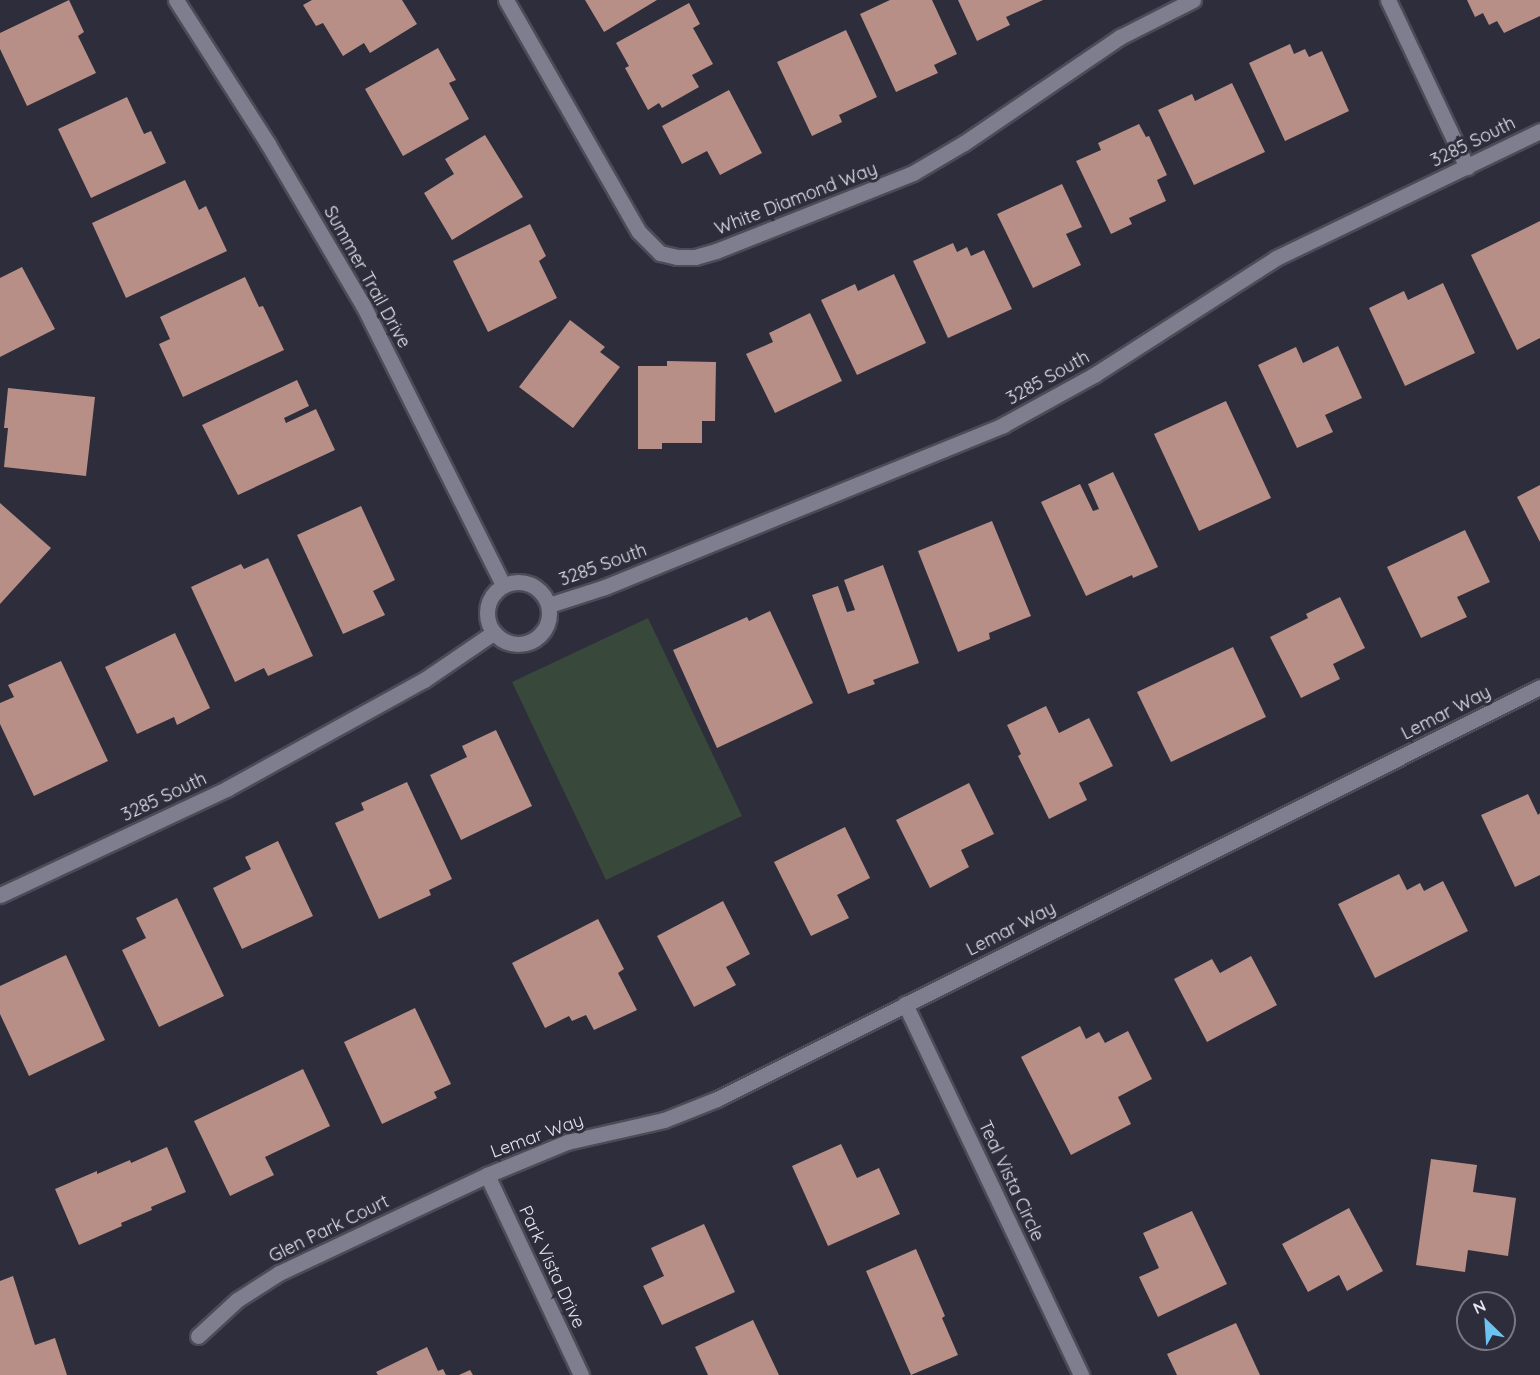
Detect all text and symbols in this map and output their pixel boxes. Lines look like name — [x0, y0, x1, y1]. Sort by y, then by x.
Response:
street label: 3285 South — [1427, 112, 1519, 172]
street label: White Diamond Way — [712, 158, 880, 240]
street label: Summer Trail Drive — [319, 202, 415, 352]
street label: 3285 South — [1003, 346, 1093, 410]
street label: 3285 South — [556, 539, 650, 591]
street label: Lemar Way — [1398, 681, 1494, 745]
street label: 3285 South — [118, 768, 210, 826]
street label: Lemar Way — [963, 897, 1059, 961]
street label: Lemar Way — [488, 1109, 586, 1163]
street label: Teal Vista Circle — [974, 1117, 1048, 1245]
street label: Glen Park Court — [265, 1191, 393, 1267]
street label: Park Vista Drive — [514, 1202, 590, 1332]
north arrow — [1456, 1291, 1516, 1351]
text: N — [1470, 1295, 1489, 1318]

